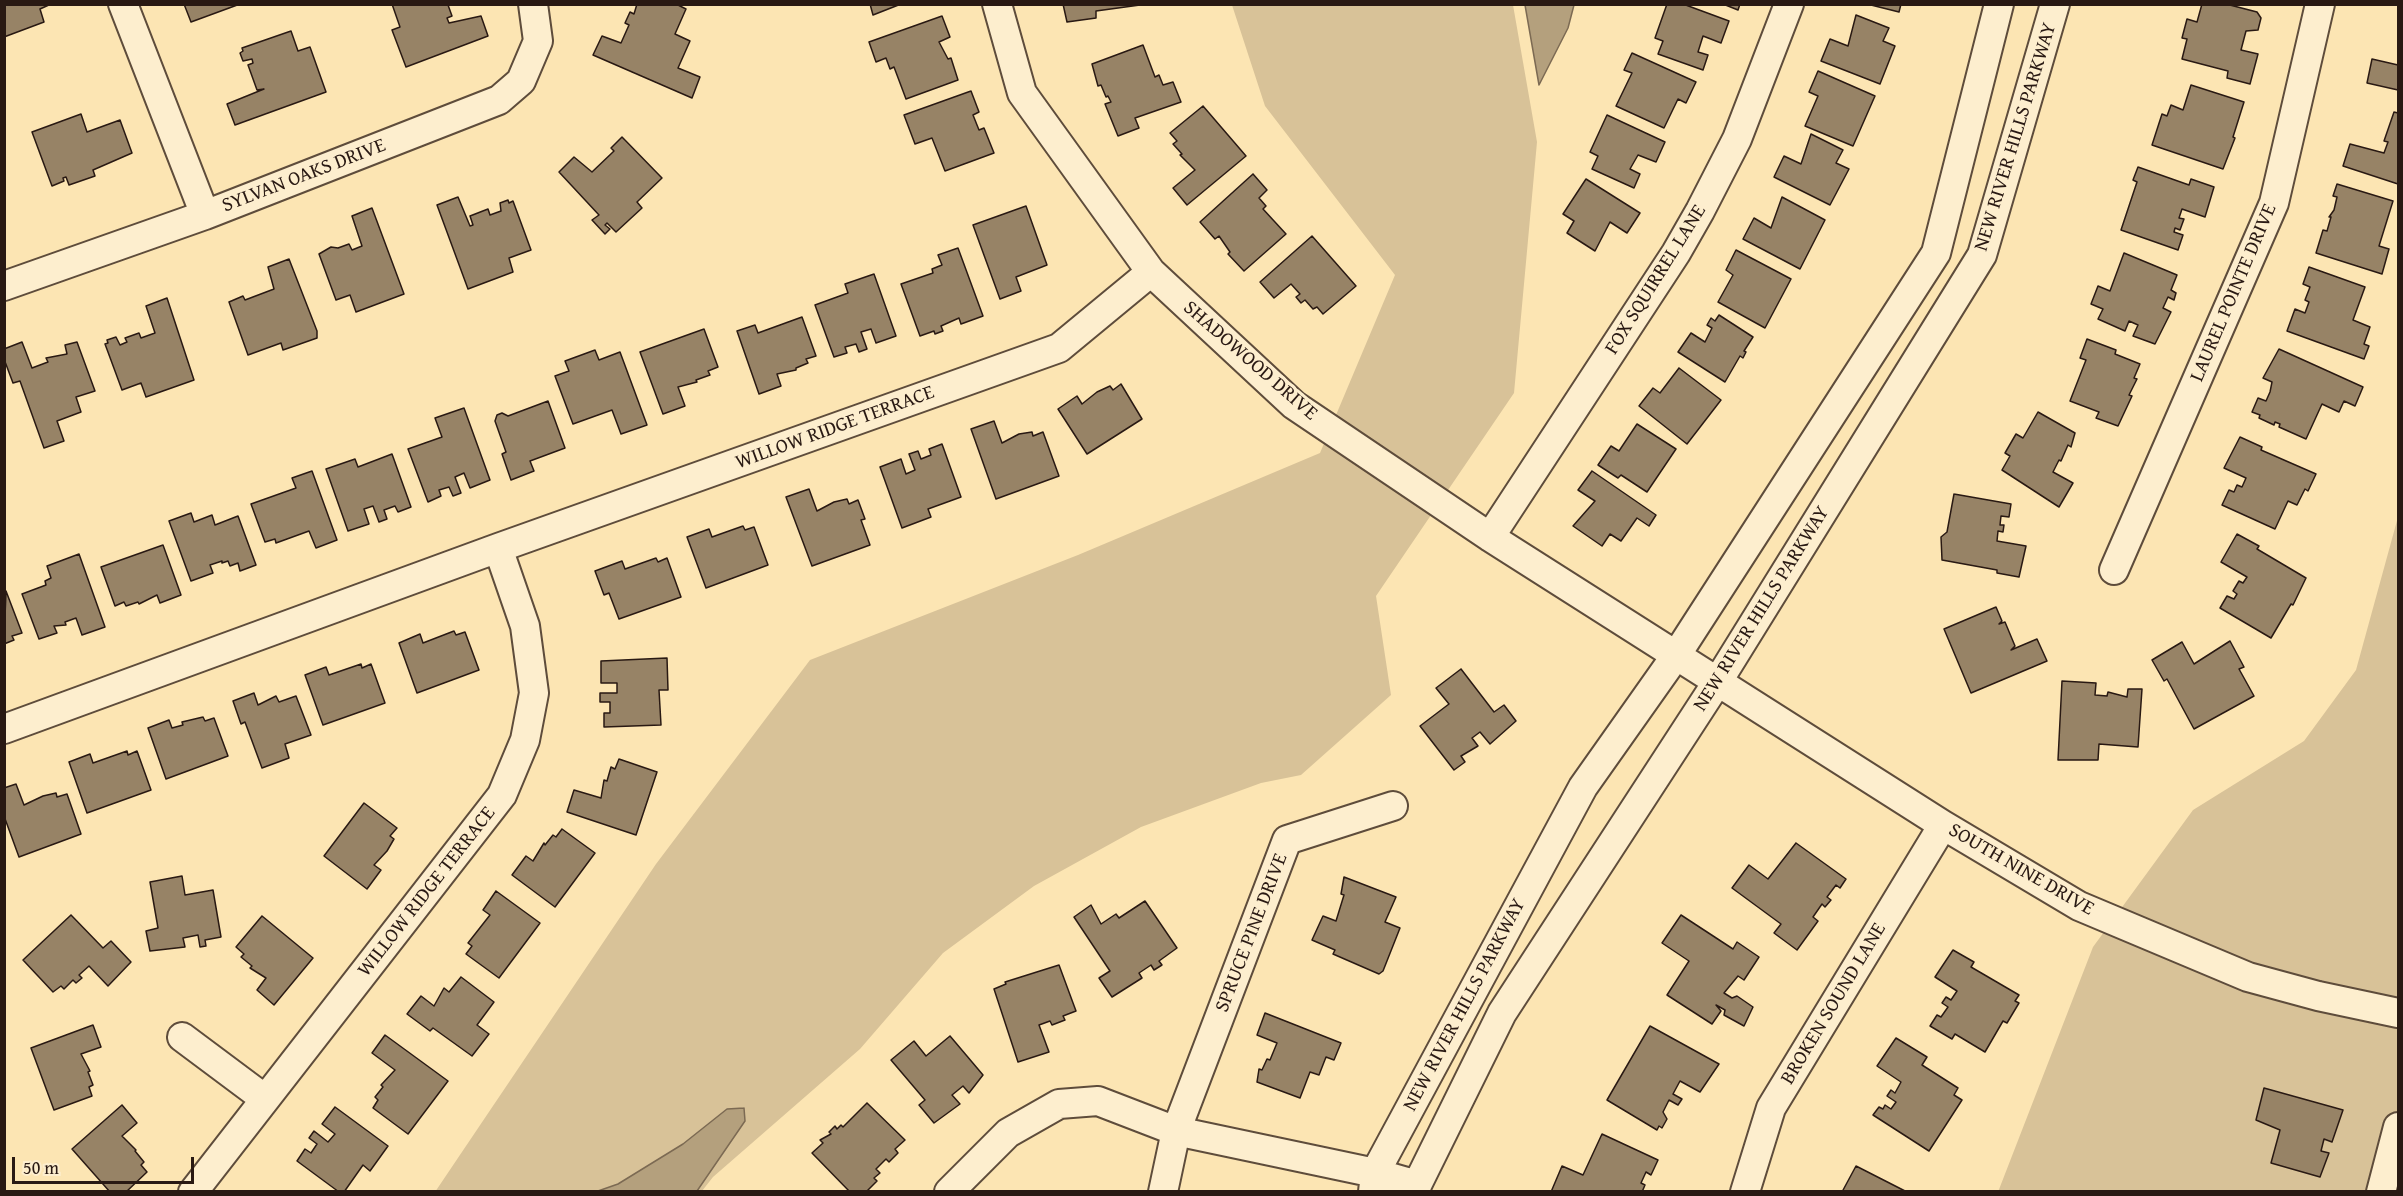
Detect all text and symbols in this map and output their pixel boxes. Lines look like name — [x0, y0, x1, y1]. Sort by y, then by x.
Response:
street label: NEW RIVER HILLS PARKWAY — [1970, 20, 2062, 254]
street label: SYLVAN OAKS DRIVE — [219, 134, 389, 218]
street label: LAUREL POINTE DRIVE — [2186, 200, 2282, 386]
street label: FOX SQUIRREL LANE — [1600, 201, 1712, 359]
street label: SHADOWOOD DRIVE — [1178, 296, 1322, 426]
street label: WILLOW RIDGE TERRACE — [732, 381, 938, 475]
street label: NEW RIVER HILLS PARKWAY — [1689, 502, 1835, 716]
street label: WILLOW RIDGE TERRACE — [353, 802, 501, 982]
street label: SOUTH NINE DRIVE — [1944, 819, 2098, 921]
street label: SPRUCE PINE DRIVE — [1211, 850, 1293, 1016]
street label: NEW RIVER HILLS PARKWAY — [1399, 895, 1531, 1115]
street label: BROKEN SOUND LANE — [1776, 919, 1892, 1089]
scale bar — [15, 1145, 196, 1183]
text: 50 m — [23, 1154, 59, 1181]

